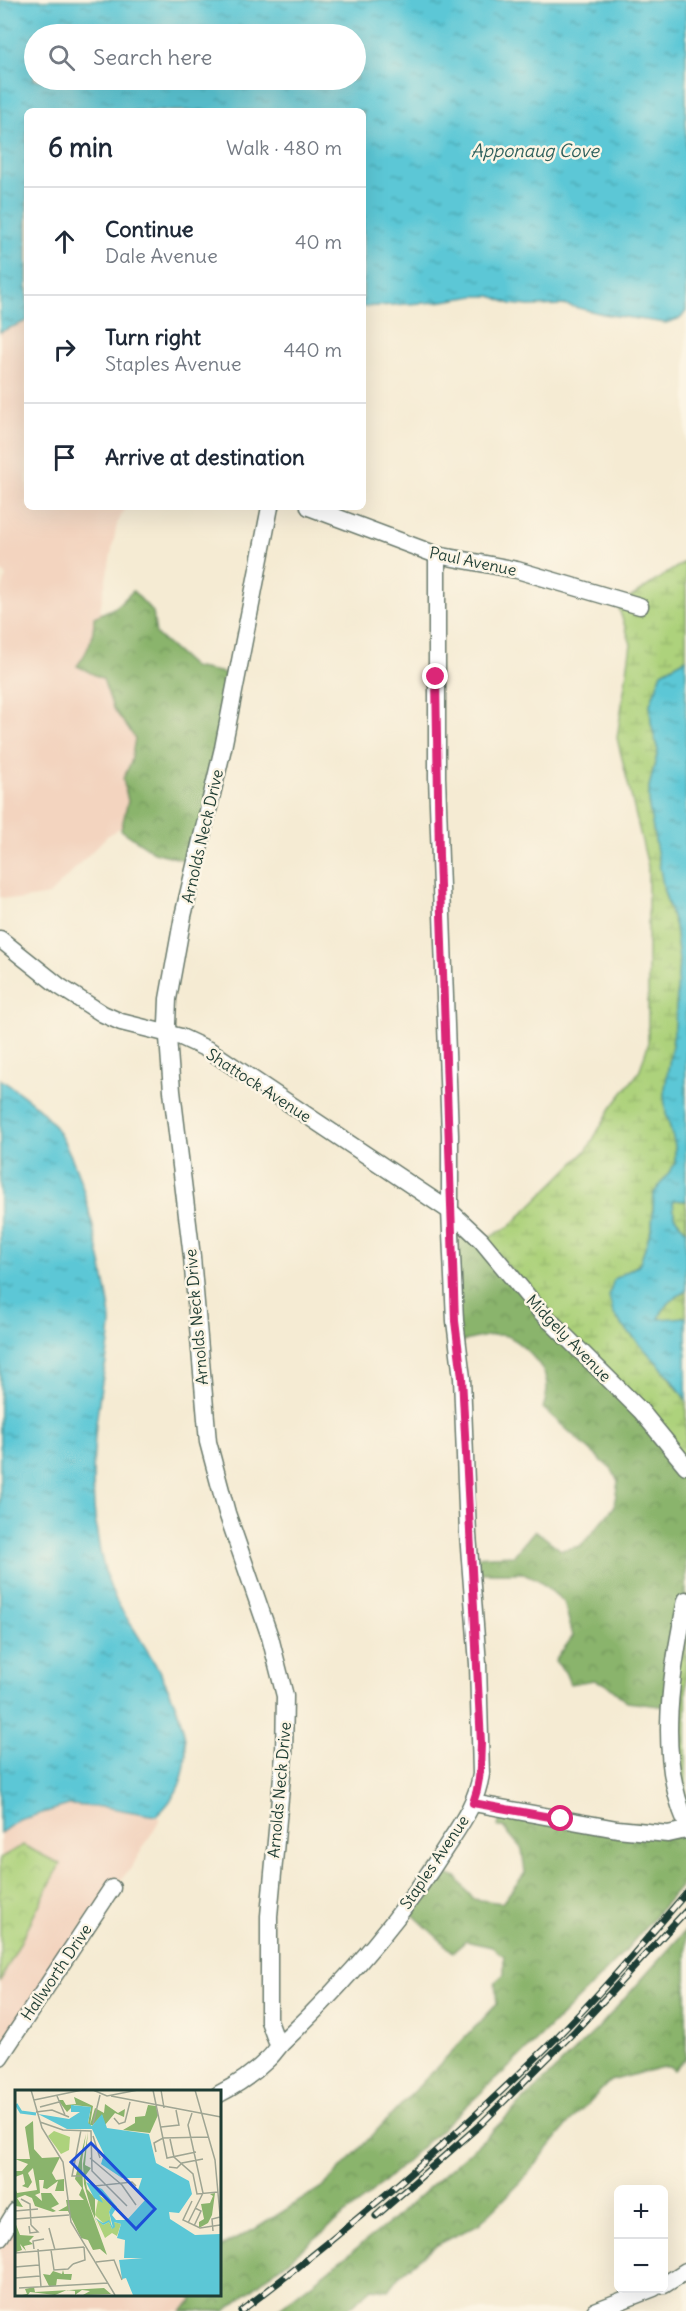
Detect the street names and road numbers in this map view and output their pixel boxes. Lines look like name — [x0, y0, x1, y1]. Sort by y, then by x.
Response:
street label: Paul Avenue — [428, 542, 518, 580]
street label: Arnolds Neck Drive — [177, 767, 227, 905]
street label: Shattock Avenue — [203, 1044, 315, 1126]
street label: Arnolds Neck Drive — [180, 1248, 212, 1386]
street label: Midgely Avenue — [522, 1290, 616, 1386]
street label: Arnolds Neck Drive — [263, 1721, 295, 1859]
street label: Staples Avenue — [395, 1811, 473, 1913]
street label: Hallworth Drive — [16, 1920, 96, 2024]

